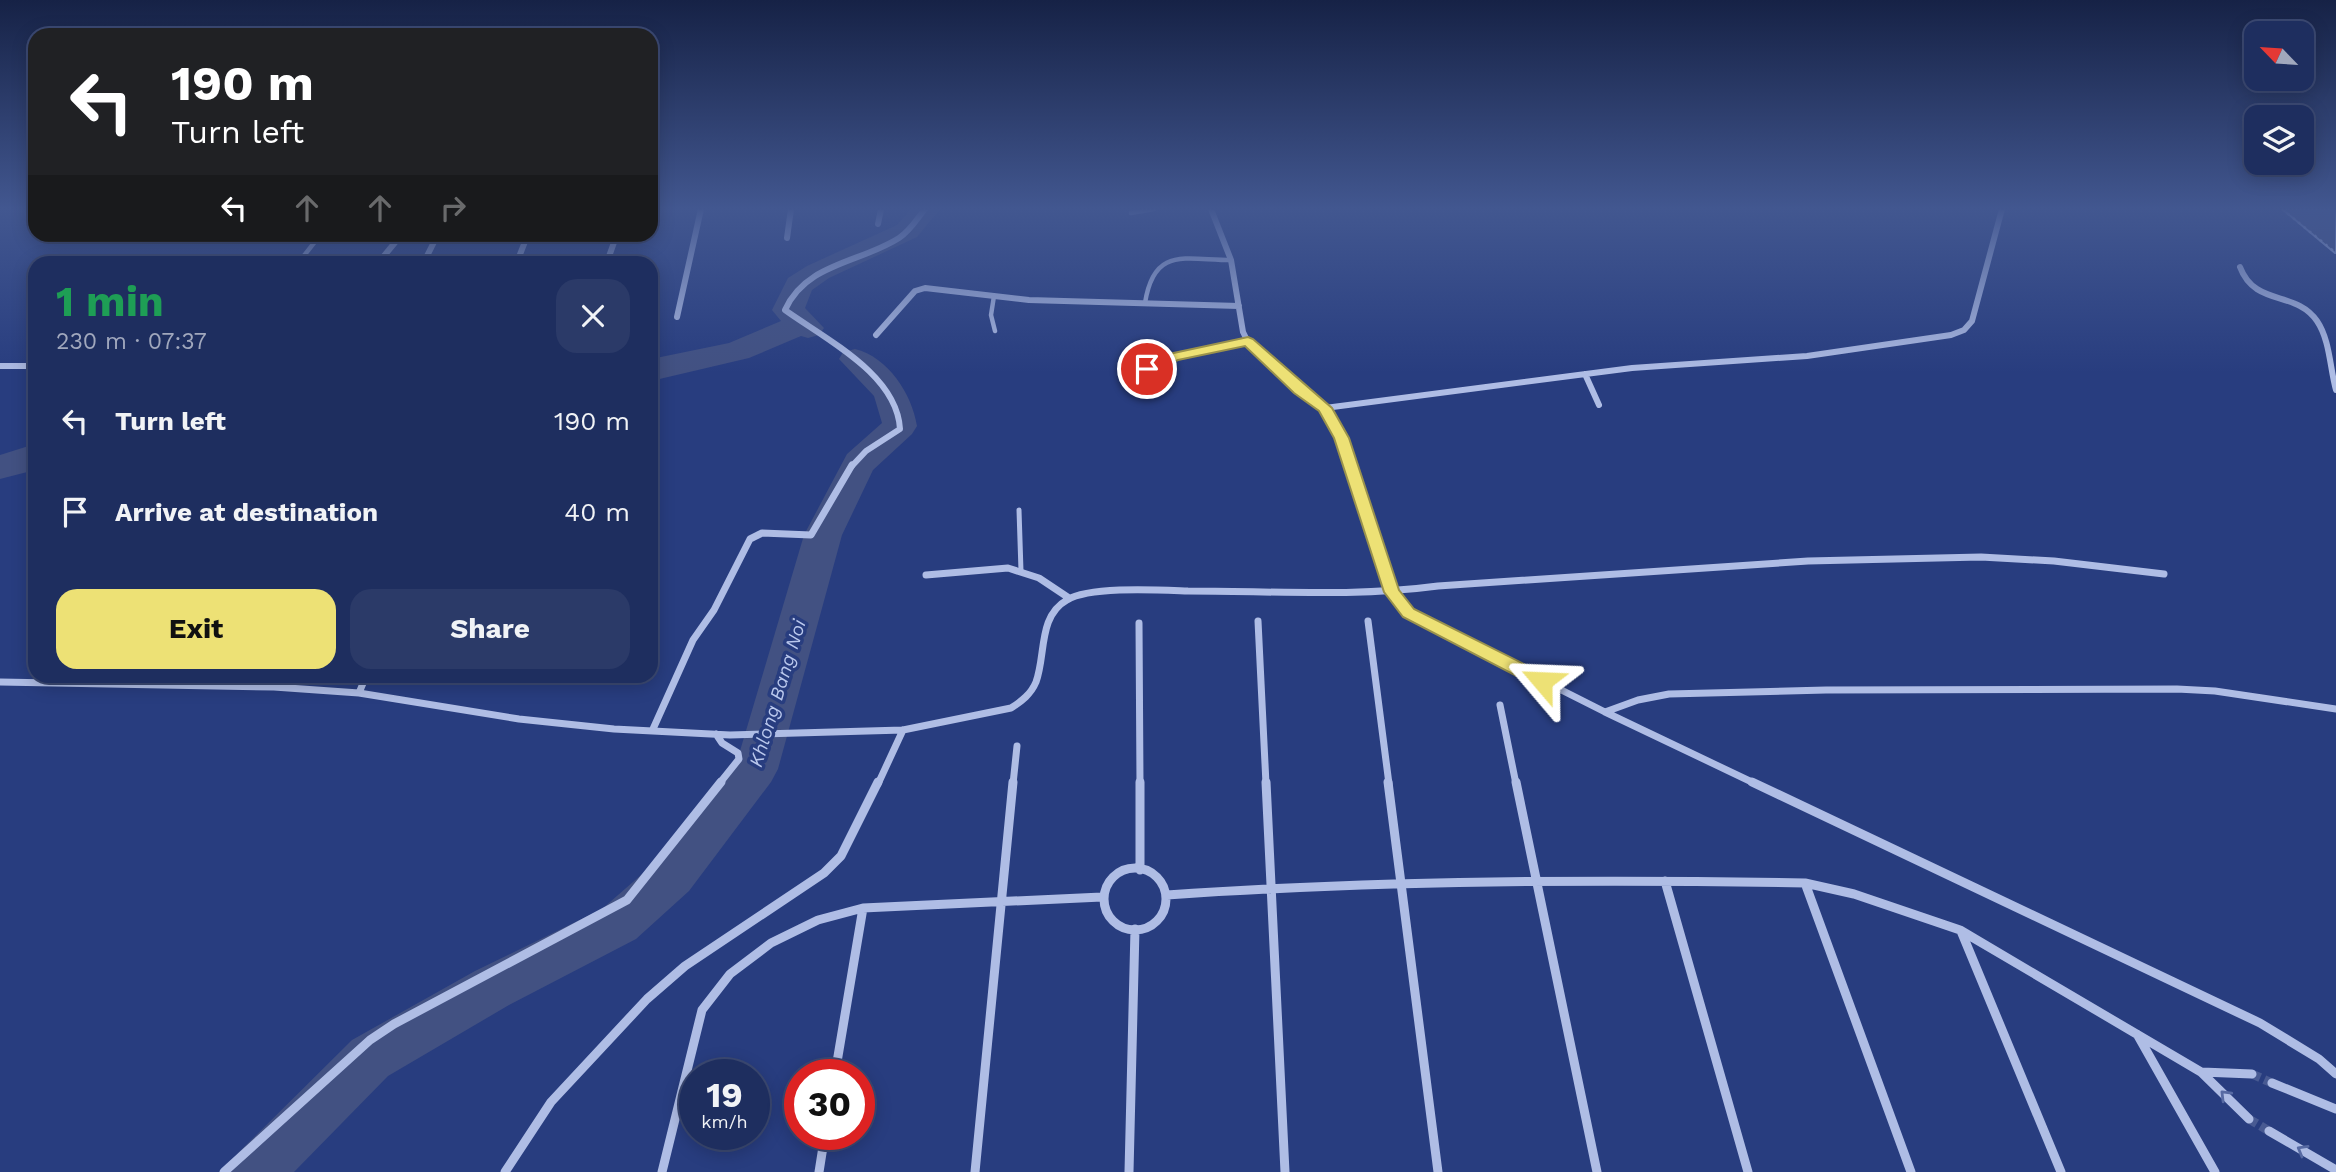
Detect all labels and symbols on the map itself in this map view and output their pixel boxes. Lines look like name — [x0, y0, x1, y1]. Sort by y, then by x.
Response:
north arrow — [2244, 21, 2314, 91]
pin — [1117, 339, 1177, 399]
water label: Khlong Bang Noi — [744, 616, 811, 770]
position arrow — [1505, 644, 1579, 718]
speed limit sign: 30 — [784, 1059, 875, 1150]
one-way arrow — [2220, 1091, 2233, 1104]
one-way arrow — [2297, 1145, 2310, 1158]

